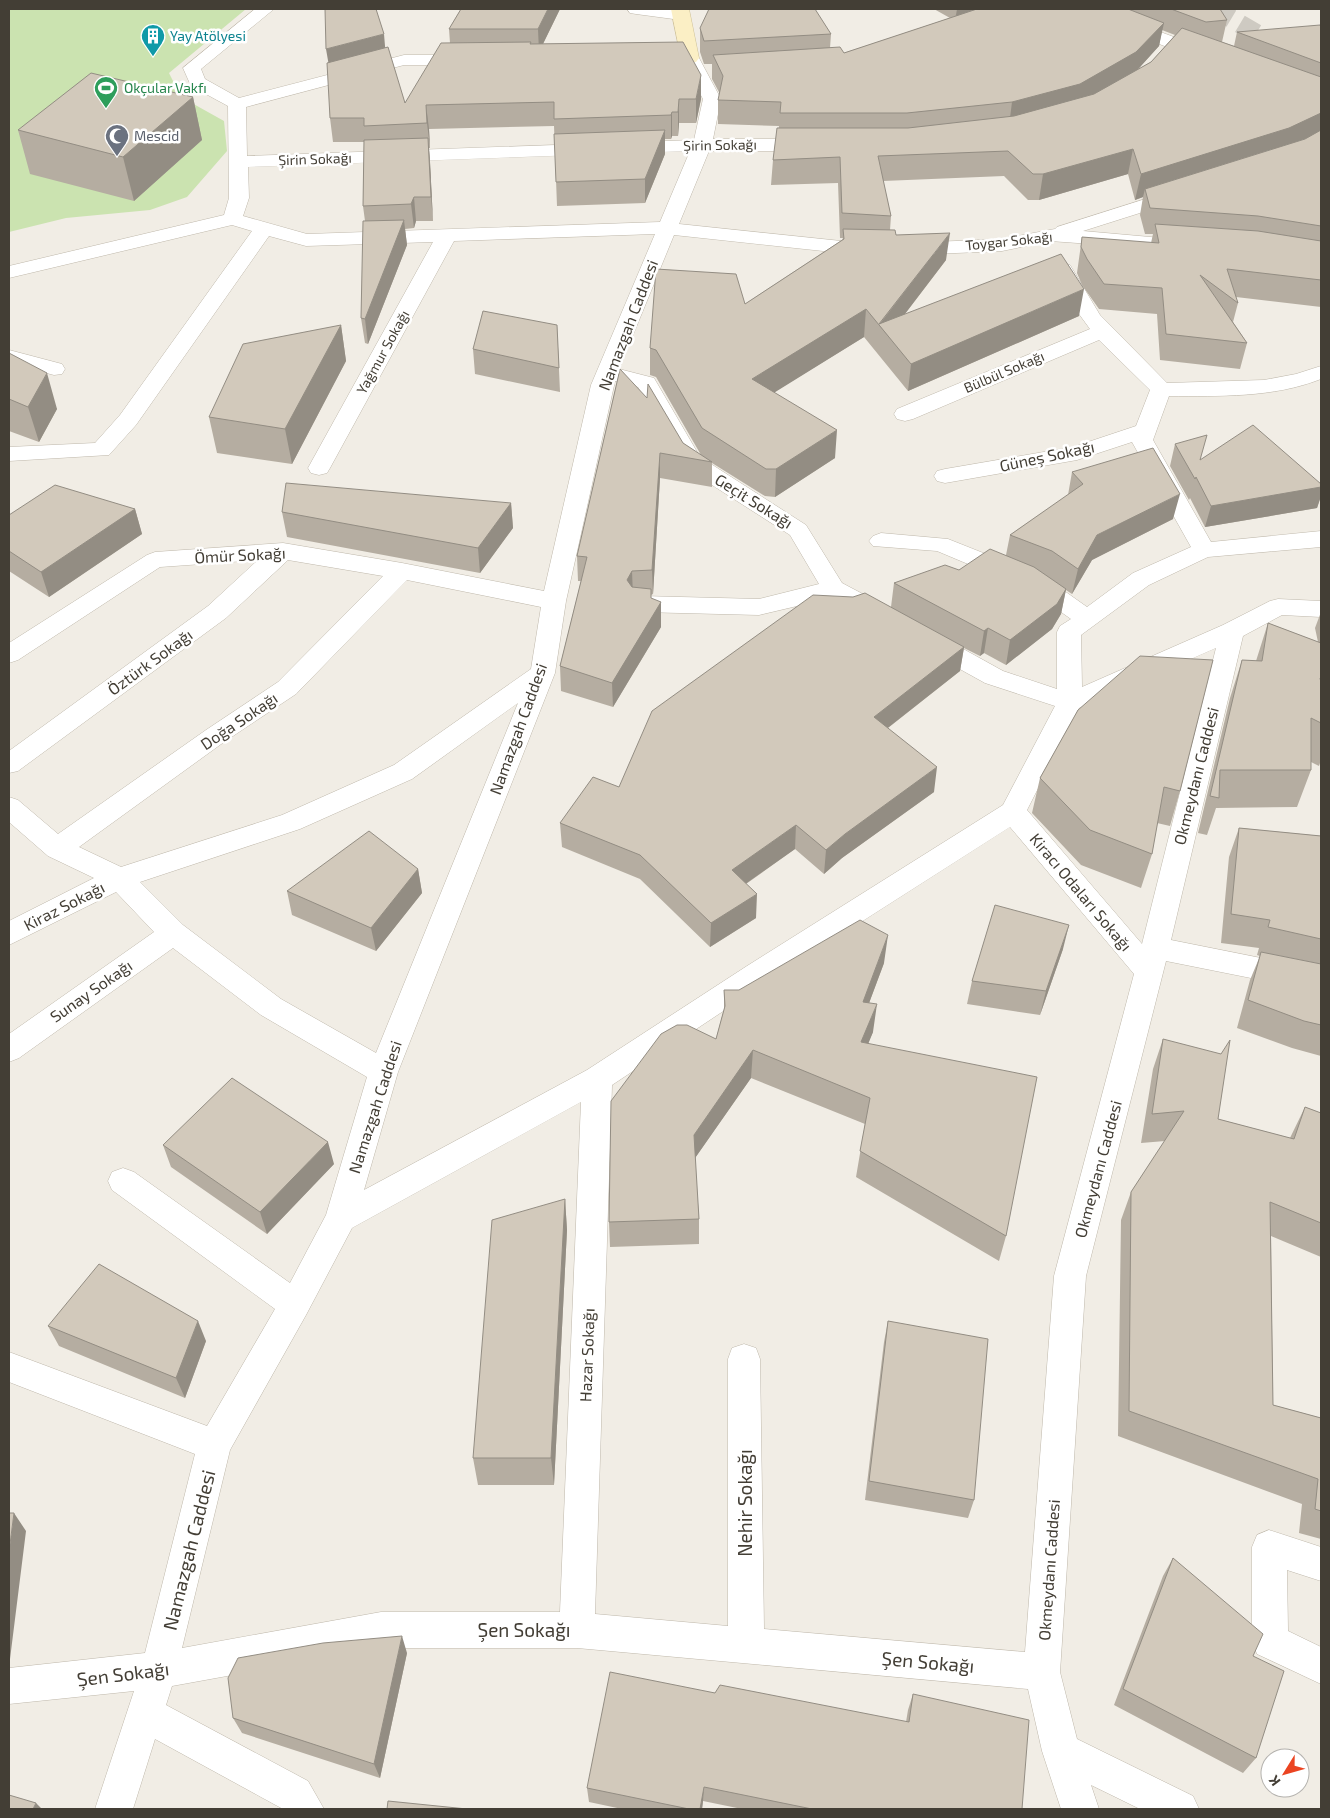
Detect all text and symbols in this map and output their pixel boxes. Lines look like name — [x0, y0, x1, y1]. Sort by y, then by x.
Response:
building icon: Yay Atölyesi — [140, 23, 166, 57]
place label: Yay Atölyesi — [170, 27, 246, 44]
sports icon: Okçular Vakfı — [93, 75, 119, 109]
place label: Okçular Vakfı — [124, 79, 207, 97]
mosque icon: Mescid — [104, 123, 130, 157]
place label: Mescid — [134, 127, 179, 144]
street label: Şirin Sokağı — [683, 135, 757, 155]
street label: Şirin Sokağı — [278, 149, 352, 169]
street label: Toygar Sokağı — [965, 227, 1053, 254]
street label: Namazgah Caddesi — [594, 257, 661, 393]
street label: Yağmur Sokağı — [353, 307, 413, 397]
street label: Bülbül Sokağı — [961, 347, 1047, 396]
street label: Güneş Sokağı — [998, 436, 1096, 476]
street label: Geçit Sokağı — [711, 469, 797, 533]
street label: Ömür Sokağı — [194, 543, 286, 566]
street label: Öztürk Sokağı — [104, 625, 196, 699]
street label: Namazgah Caddesi — [485, 661, 550, 797]
street label: Doğa Sokağı — [197, 688, 281, 753]
street label: Okmeydanı Caddesi — [1169, 705, 1222, 847]
street label: Kiracı Odaları Sokağı — [1027, 829, 1136, 954]
street label: Kiraz Sokağı — [20, 877, 107, 934]
street label: Sunay Sokağı — [46, 955, 135, 1026]
street label: Namazgah Caddesi — [344, 1038, 405, 1176]
street label: Okmeydanı Caddesi — [1070, 1098, 1125, 1240]
street label: Hazar Sokağı — [575, 1308, 598, 1402]
street label: Nehir Sokağı — [733, 1449, 756, 1557]
street label: Namazgah Caddesi — [157, 1467, 220, 1632]
street label: Okmeydanı Caddesi — [1034, 1499, 1063, 1641]
street label: Şen Sokağı — [477, 1618, 571, 1642]
street label: Şen Sokağı — [881, 1646, 975, 1678]
street label: Şen Sokağı — [75, 1656, 171, 1692]
north arrow — [1260, 1748, 1310, 1798]
text: K — [1265, 1772, 1284, 1790]

